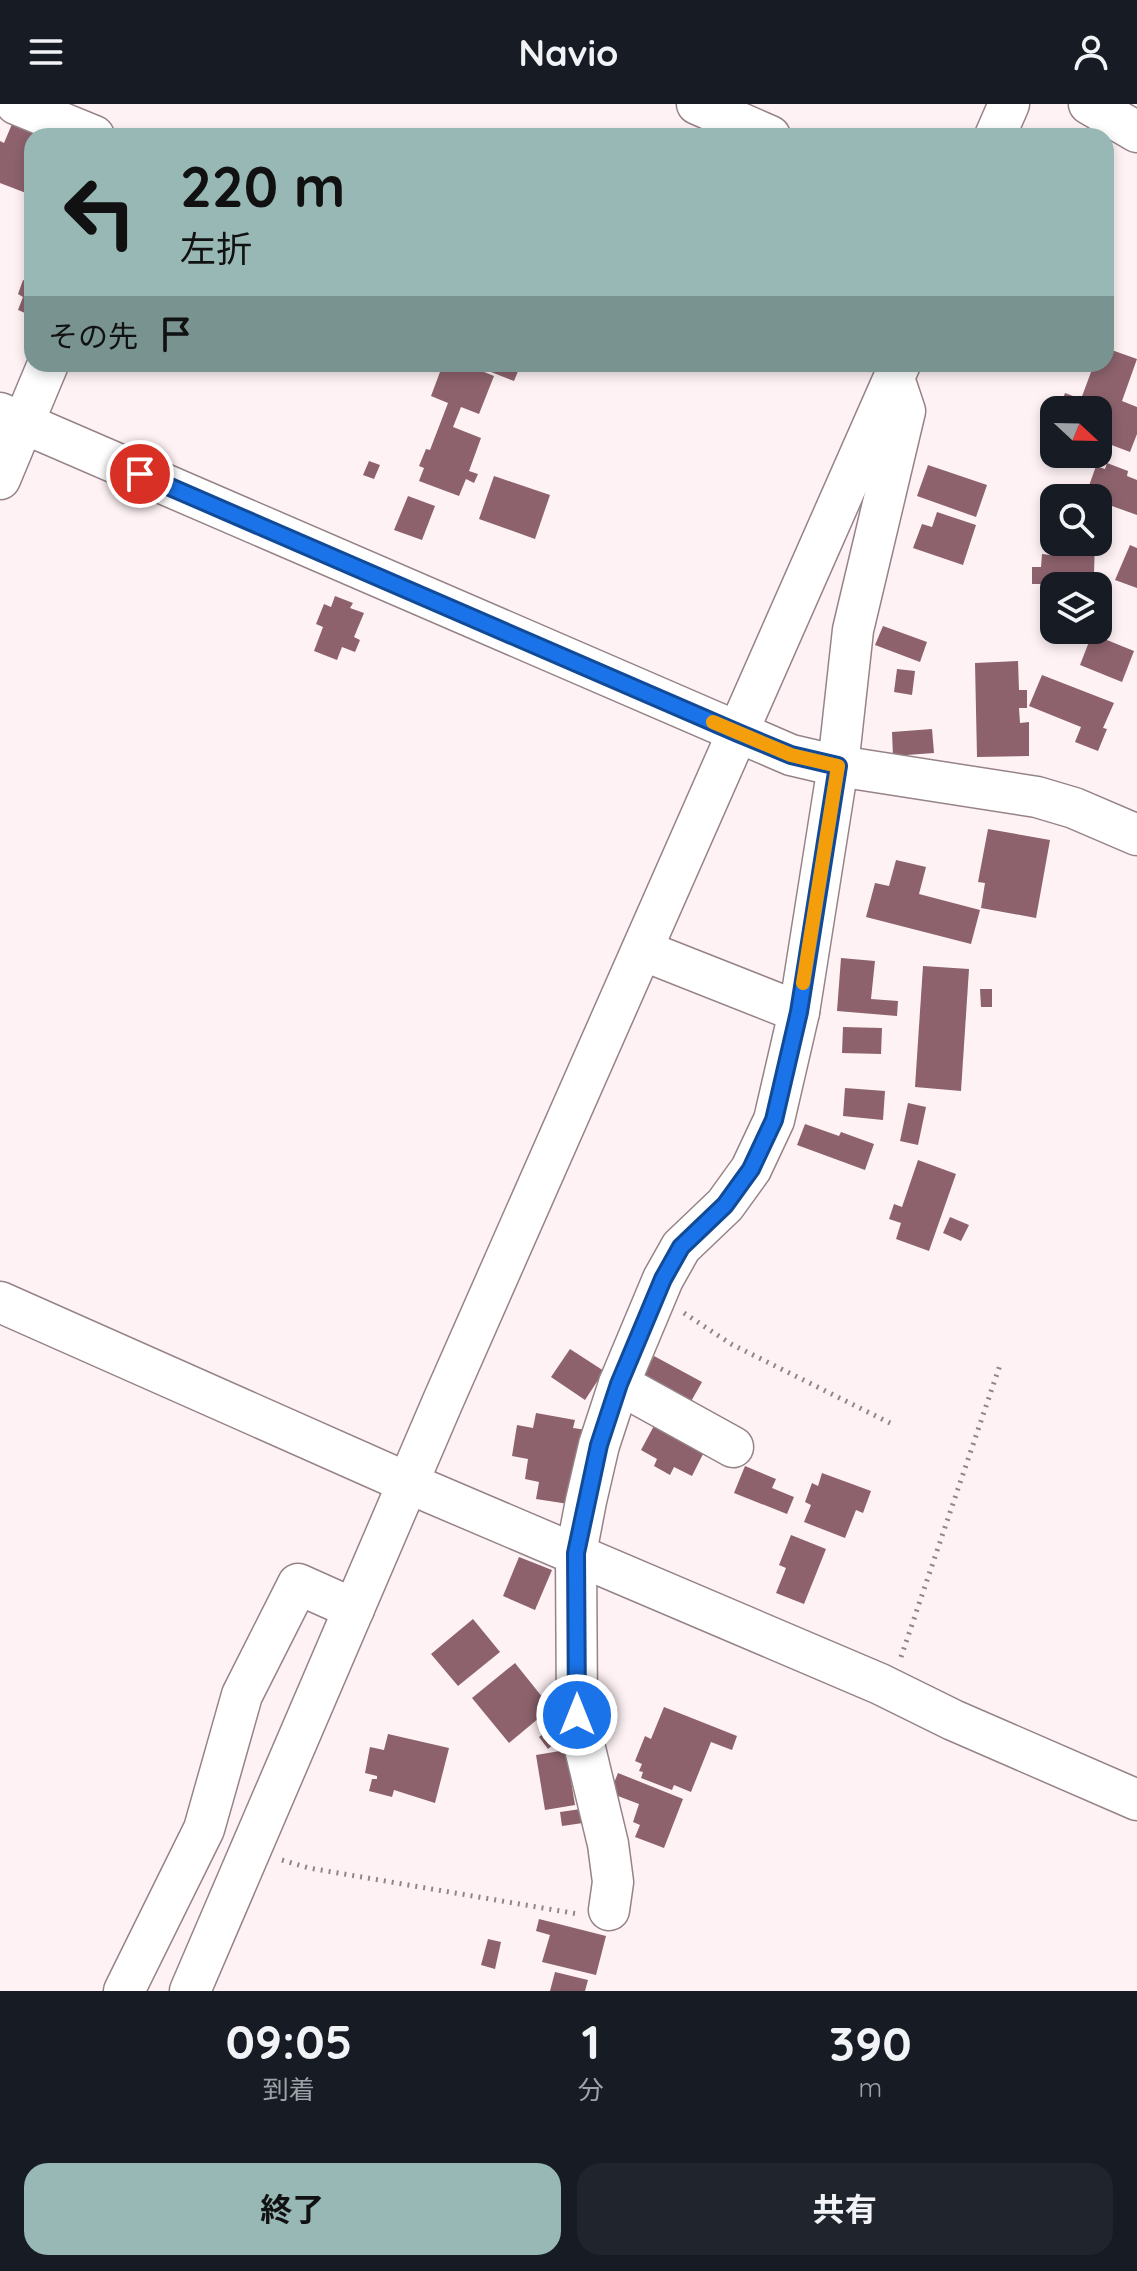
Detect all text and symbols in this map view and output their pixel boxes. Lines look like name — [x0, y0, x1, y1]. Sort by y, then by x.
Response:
icon: menu — [24, 30, 68, 74]
text: Navio — [519, 30, 618, 75]
icon: person — [1069, 30, 1113, 74]
text: 220 m — [180, 151, 345, 221]
icon: left — [48, 160, 152, 264]
text: 左折 — [180, 226, 252, 271]
icon: arrive — [154, 312, 198, 356]
text: その先 — [48, 317, 138, 355]
north arrow — [1040, 396, 1112, 468]
map controls — [1040, 396, 1112, 644]
pin — [106, 440, 174, 508]
icon: arrive — [118, 452, 162, 496]
button: search — [1040, 484, 1112, 556]
button: layers — [1040, 572, 1112, 644]
position arrow — [535, 1673, 619, 1757]
text: 09:05 — [225, 2011, 352, 2071]
text: 1 — [581, 2011, 600, 2071]
text: 390 — [829, 2013, 912, 2073]
text: m — [859, 2071, 882, 2104]
text: 到着 — [263, 2073, 315, 2106]
text: 分 — [578, 2073, 604, 2106]
button: 終了 — [24, 2163, 561, 2255]
button: 共有 — [577, 2163, 1113, 2255]

